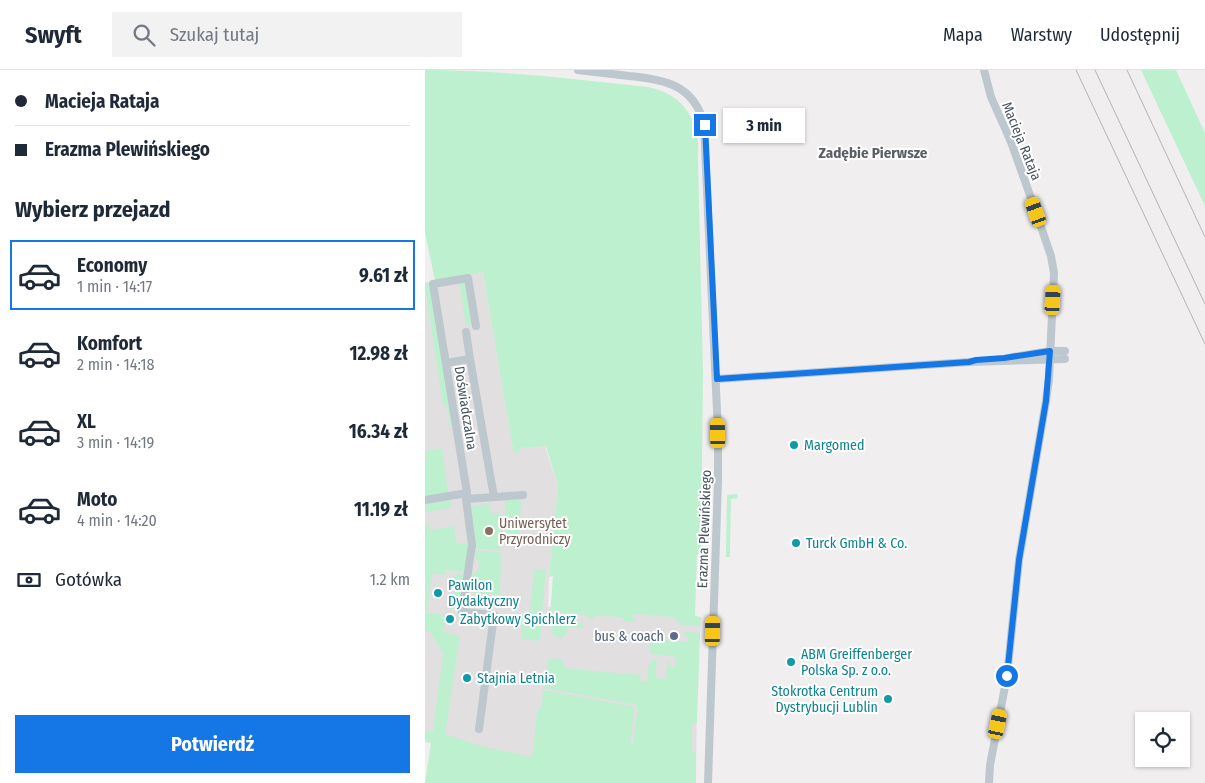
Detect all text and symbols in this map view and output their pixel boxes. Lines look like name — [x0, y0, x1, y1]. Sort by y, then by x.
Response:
search box — [112, 12, 462, 57]
text: Swyft — [25, 21, 82, 49]
icon: search — [130, 21, 158, 49]
text: Szukaj tutaj — [170, 23, 259, 46]
text: Mapa — [943, 24, 983, 46]
text: Warstwy — [1011, 24, 1072, 46]
text: Udostępnij — [1100, 24, 1180, 46]
text: Macieja Rataja — [45, 90, 159, 113]
street label: Macieja Rataja — [998, 100, 1045, 183]
callout: 3 min — [723, 108, 805, 142]
route end — [694, 114, 716, 136]
text: 3 min — [746, 116, 782, 135]
text: Erazma Plewińskiego — [45, 138, 210, 161]
district label: Zadębie Pierwsze — [819, 144, 928, 162]
car — [1023, 195, 1048, 229]
text: Wybierz przejazd — [15, 196, 170, 223]
icon: car — [17, 253, 62, 298]
text: Economy — [77, 254, 147, 277]
text: 9.61 zł — [359, 264, 408, 287]
text: 1 min · 14:17 — [77, 277, 152, 296]
car — [1044, 285, 1061, 315]
icon: car — [17, 331, 62, 376]
text: Komfort — [77, 332, 142, 355]
text: 12.98 zł — [349, 342, 408, 365]
text: 2 min · 14:18 — [77, 355, 154, 374]
street label: Doświadczalna — [451, 365, 481, 451]
icon: car — [17, 409, 62, 454]
text: XL — [77, 410, 96, 433]
car — [710, 418, 725, 448]
text: 16.34 zł — [349, 420, 408, 443]
text: 3 min · 14:19 — [77, 433, 154, 452]
place label: Margomed — [804, 437, 864, 454]
marker: Margomed — [788, 439, 800, 451]
street label: Erazma Plewińskiego — [694, 469, 715, 589]
icon: car — [17, 487, 62, 532]
text: Moto — [77, 488, 117, 511]
text: 11.19 zł — [354, 498, 408, 521]
text: 4 min · 14:20 — [77, 511, 157, 530]
place label: Uniwersytet Przyrodniczy — [499, 515, 571, 548]
marker: Uniwersytet Przyrodniczy — [483, 525, 495, 537]
place label: Turck GmbH & Co. — [806, 535, 907, 552]
marker: Turck GmbH & Co. — [790, 537, 802, 549]
icon: cash — [15, 566, 43, 594]
text: Gotówka — [55, 568, 122, 591]
text: 1.2 km — [370, 570, 410, 589]
place label: Pawilon Dydaktyczny — [448, 577, 520, 610]
marker: Pawilon Dydaktyczny — [432, 587, 444, 599]
place label: Zabytkowy Spichlerz — [460, 611, 577, 628]
marker: Zabytkowy Spichlerz — [444, 613, 456, 625]
car — [705, 616, 720, 646]
place label: bus & coach — [594, 628, 664, 645]
marker: bus & coach — [668, 630, 680, 642]
place label: ABM Greiffenberger Polska Sp. z o.o. — [801, 646, 912, 679]
marker: ABM Greiffenberger Polska Sp. z o.o. — [785, 656, 797, 668]
route start — [996, 665, 1018, 687]
place label: Stajnia Letnia — [477, 670, 555, 687]
marker: Stajnia Letnia — [461, 672, 473, 684]
place label: Stokrotka Centrum Dystrybucji Lublin — [771, 683, 878, 716]
marker: Stokrotka Centrum Dystrybucji Lublin — [882, 693, 894, 705]
car — [987, 708, 1008, 740]
map controls — [1135, 712, 1190, 767]
button: locate — [1135, 712, 1190, 767]
button: Potwierdź — [15, 715, 410, 773]

